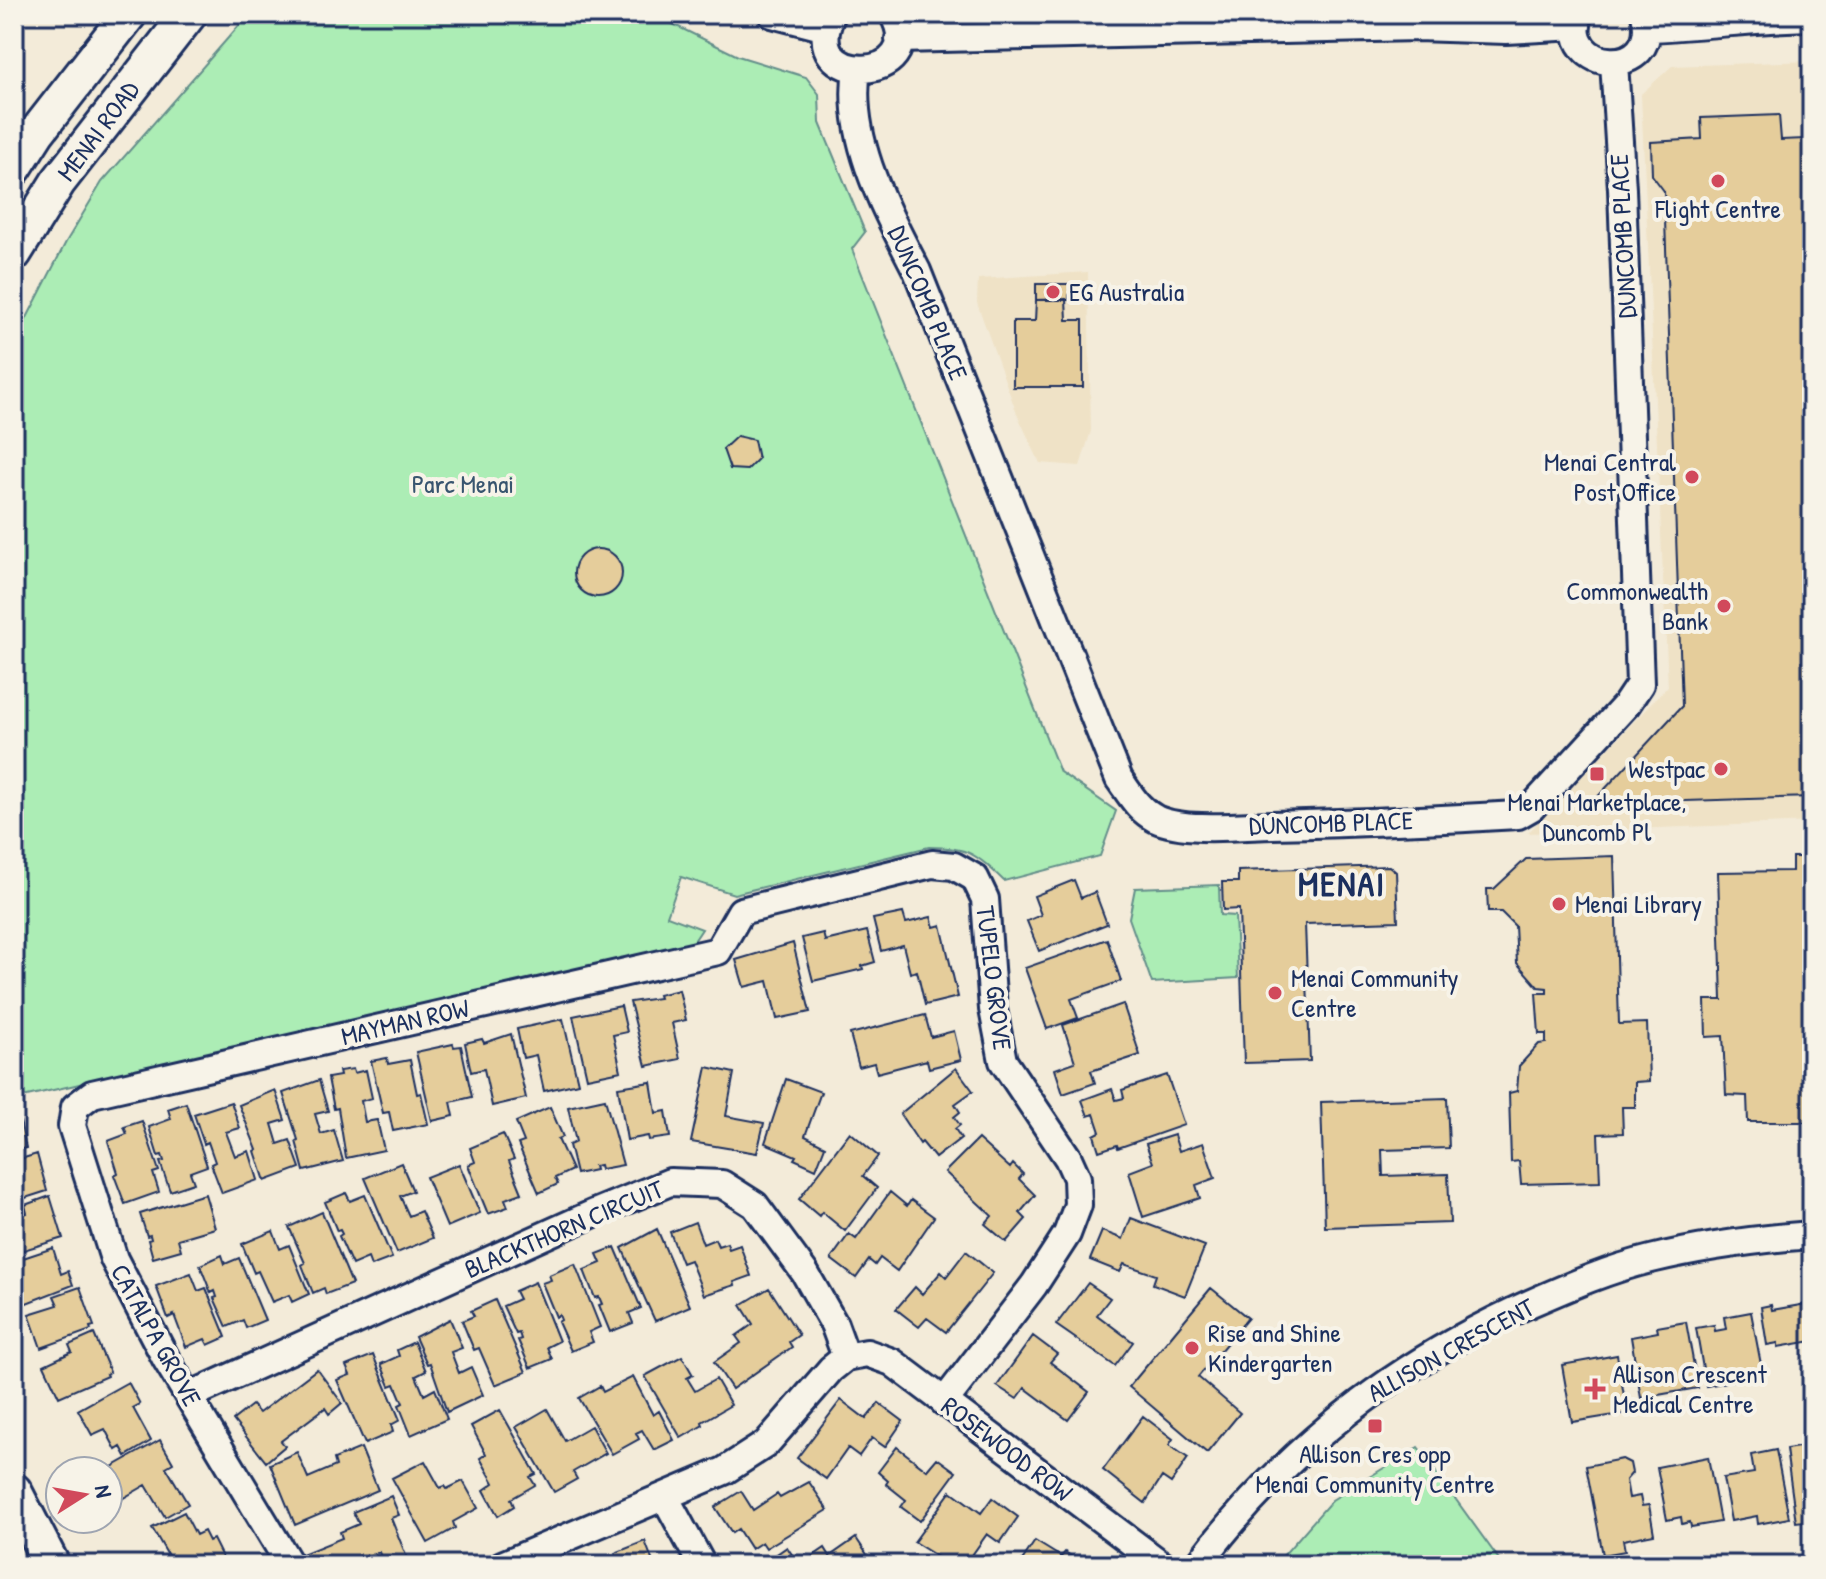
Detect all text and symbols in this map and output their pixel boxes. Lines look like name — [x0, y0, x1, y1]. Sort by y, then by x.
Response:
street label: MENAI ROAD — [48, 73, 147, 188]
street label: DUNCOMB PLACE — [1601, 153, 1644, 319]
marker: Flight Centre — [1709, 172, 1727, 190]
place label: Flight Centre — [1654, 191, 1781, 226]
street label: DUNCOMB PLACE — [880, 220, 977, 386]
place label: EG Australia — [1069, 274, 1184, 309]
marker: EG Australia — [1044, 283, 1062, 301]
place label: Menai Central Post Office — [1544, 444, 1676, 509]
park label: Parc Menai — [412, 466, 514, 501]
marker: Menai Central Post Office — [1683, 468, 1701, 486]
place label: Commonwealth Bank — [1566, 573, 1708, 638]
marker: Commonwealth Bank — [1715, 597, 1733, 615]
place label: Westpac — [1628, 751, 1705, 786]
marker: Westpac — [1712, 760, 1730, 778]
marker: Menai Marketplace, Duncomb Pl — [1588, 765, 1606, 783]
place label: Menai Marketplace, Duncomb Pl — [1507, 784, 1687, 849]
street label: DUNCOMB PLACE — [1248, 802, 1414, 843]
district label: MENAI — [1298, 861, 1386, 907]
place label: Menai Library — [1575, 886, 1702, 921]
marker: Menai Library — [1550, 895, 1568, 913]
street label: TUPELO GROVE — [968, 904, 1021, 1053]
place label: Menai Community Centre — [1291, 960, 1459, 1025]
marker: Menai Community Centre — [1266, 984, 1284, 1002]
street label: MAYMAN ROW — [338, 990, 472, 1053]
street label: BLACKTHORN CIRCUIT — [459, 1171, 669, 1286]
street label: CATALPA GROVE — [103, 1257, 210, 1413]
street label: ALLISON CRESCENT — [1361, 1289, 1541, 1410]
place label: Rise and Shine Kindergarten — [1208, 1315, 1341, 1380]
marker: Rise and Shine Kindergarten — [1183, 1339, 1201, 1357]
place label: Allison Crescent Medical Centre — [1613, 1356, 1768, 1421]
marker: Allison Crescent Medical Centre — [1584, 1378, 1606, 1400]
street label: ROSEWOOD ROW — [935, 1388, 1080, 1509]
marker: Allison Cres opp Menai Community Centre — [1366, 1417, 1384, 1435]
place label: Allison Cres opp Menai Community Centre — [1255, 1436, 1495, 1501]
north arrow — [44, 1455, 124, 1535]
text: N — [88, 1483, 120, 1500]

